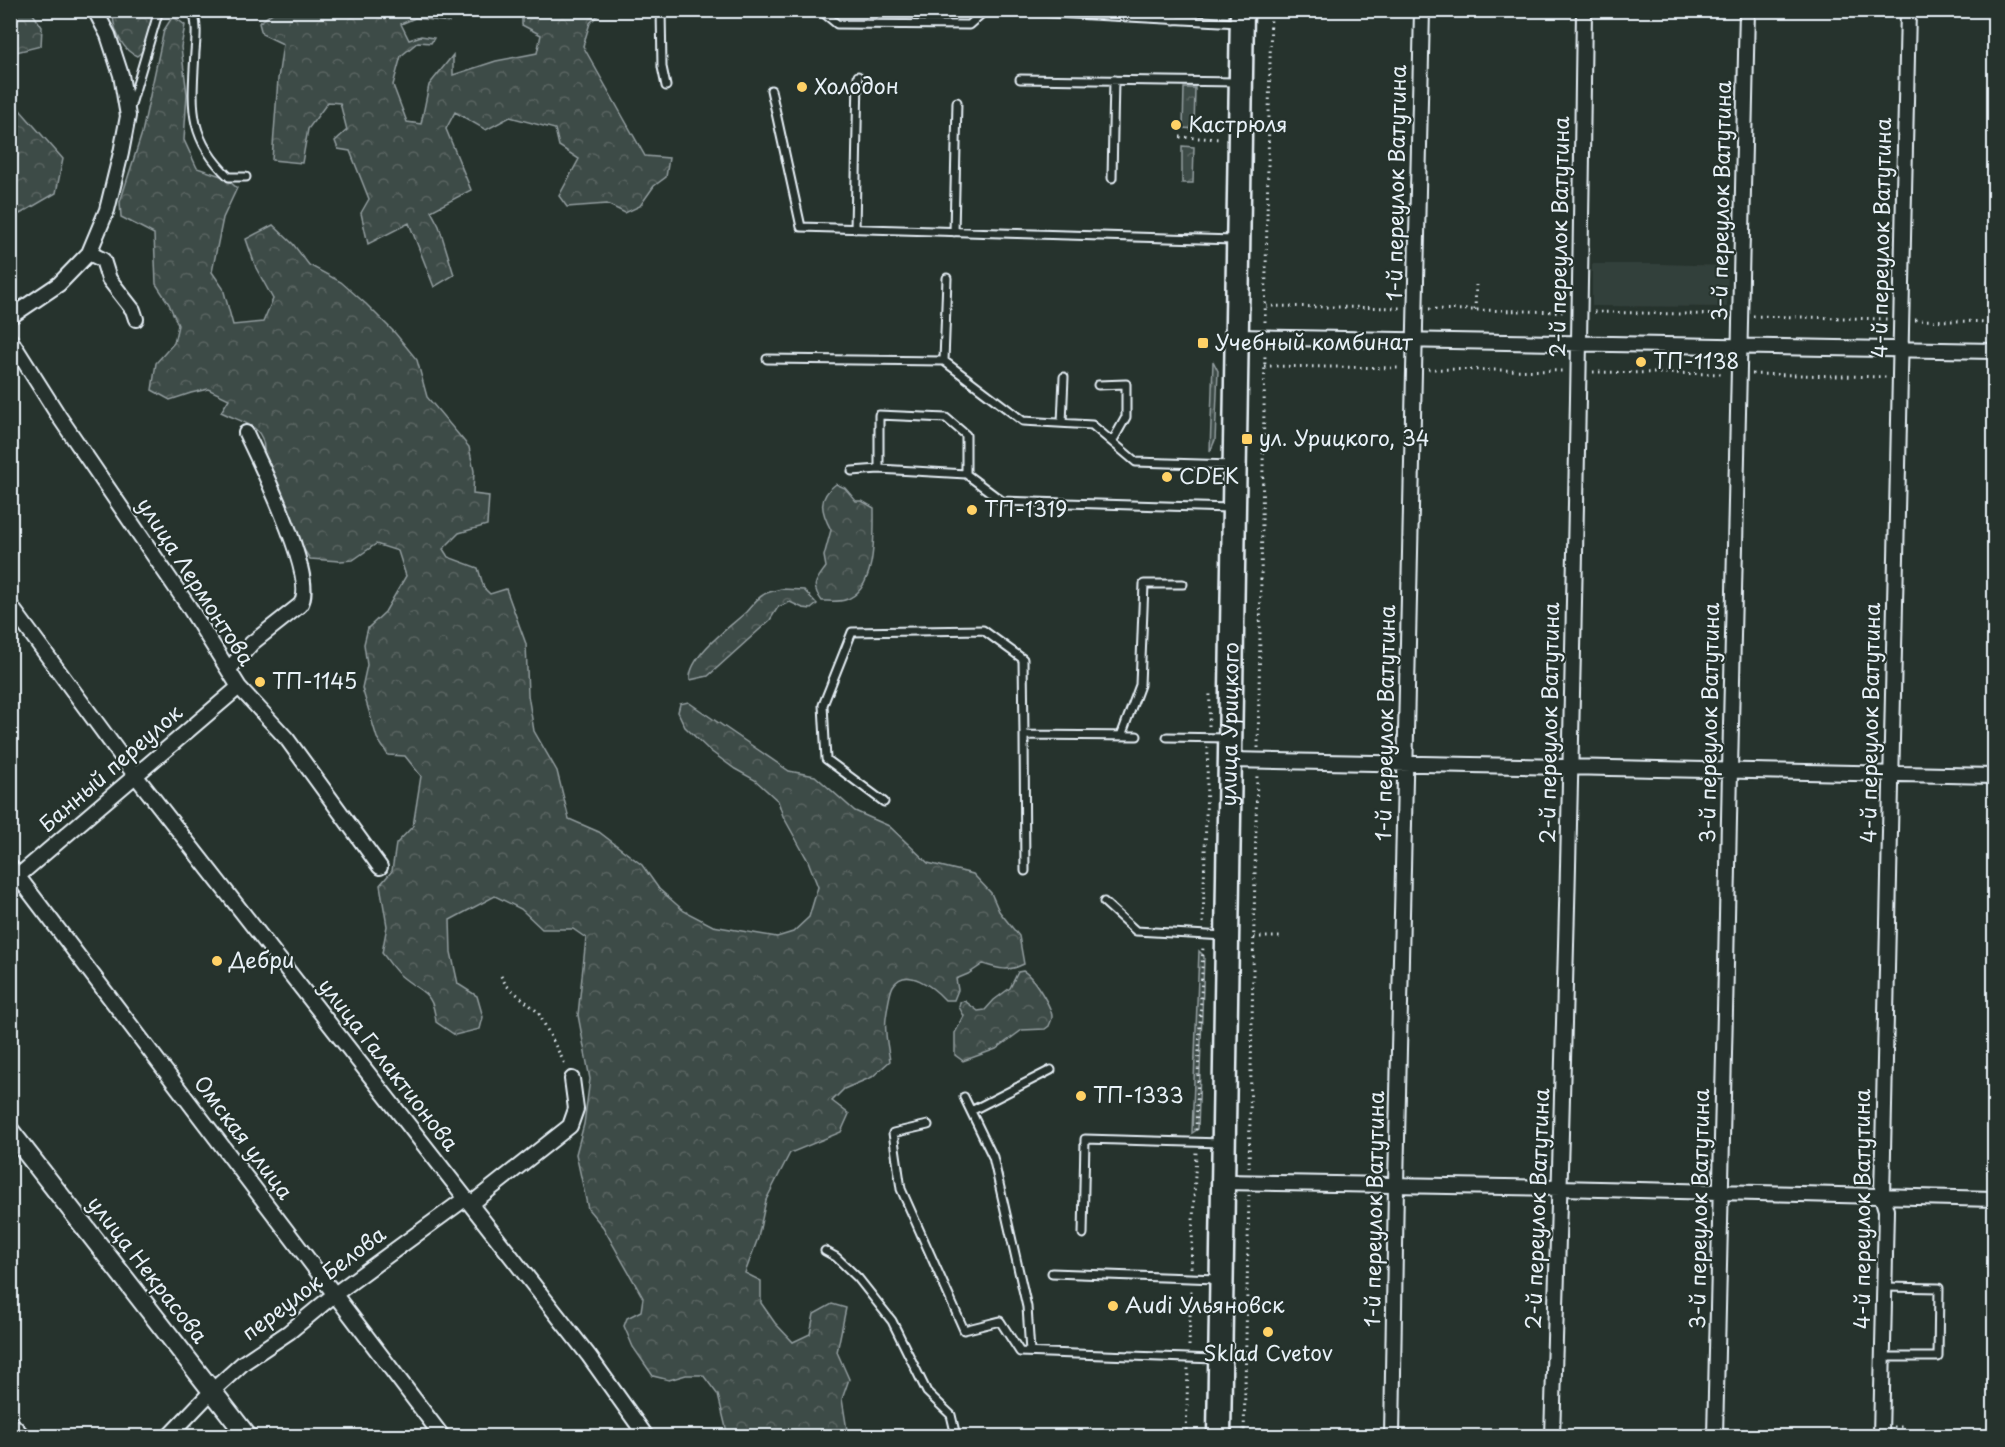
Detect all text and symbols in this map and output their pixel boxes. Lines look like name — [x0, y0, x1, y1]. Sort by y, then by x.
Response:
street label: 1-й переулок Ватутина — [1377, 64, 1413, 301]
place label: Холодон — [814, 69, 899, 101]
marker: Холодон — [795, 80, 809, 94]
street label: 3-й переулок Ватутина — [1702, 80, 1738, 321]
place label: Кастрюля — [1188, 107, 1288, 139]
street label: 2-й переулок Ватутина — [1540, 115, 1576, 358]
street label: 4-й переулок Ватутина — [1862, 117, 1898, 358]
marker: Кастрюля — [1169, 118, 1183, 132]
place label: Учебный комбинат — [1215, 325, 1413, 357]
marker: Учебный комбинат — [1196, 336, 1210, 350]
place label: ТП-1138 — [1653, 344, 1739, 376]
marker: ТП-1138 — [1634, 355, 1648, 369]
place label: ул. Урицкого, 34 — [1259, 421, 1430, 453]
marker: ул. Урицкого, 34 — [1240, 432, 1254, 446]
place label: CDEK — [1179, 459, 1239, 491]
marker: CDEK — [1160, 470, 1174, 484]
street label: улица Лермонтова — [130, 490, 263, 671]
place label: ТП-1319 — [984, 492, 1067, 524]
marker: ТП-1319 — [965, 503, 979, 517]
street label: 2-й переулок Ватутина — [1530, 601, 1566, 844]
street label: 3-й переулок Ватутина — [1690, 602, 1726, 843]
street label: 4-й переулок Ватутина — [1851, 602, 1887, 843]
street label: 1-й переулок Ватутина — [1366, 604, 1402, 841]
street label: улица Урицкого — [1211, 642, 1246, 807]
place label: ТП-1145 — [272, 664, 357, 696]
marker: ТП-1145 — [253, 675, 267, 689]
street label: Банный переулок — [31, 696, 189, 839]
place label: Дебри — [228, 943, 294, 975]
marker: Дебри — [210, 954, 224, 968]
street label: улица Галактионова — [312, 970, 467, 1157]
street label: Омская улица — [187, 1068, 302, 1206]
place label: ТП-1333 — [1093, 1078, 1184, 1110]
street label: 2-й переулок Ватутина — [1516, 1087, 1556, 1330]
street label: 3-й переулок Ватутина — [1680, 1088, 1716, 1329]
street label: 4-й переулок Ватутина — [1845, 1088, 1877, 1329]
marker: ТП-1333 — [1074, 1089, 1088, 1103]
street label: 1-й переулок Ватутина — [1355, 1090, 1391, 1327]
street label: улица Некрасова — [81, 1188, 216, 1349]
street label: переулок Белова — [234, 1217, 392, 1347]
place label: Audi Ульяновск — [1125, 1288, 1285, 1320]
marker: Audi Ульяновск — [1106, 1299, 1120, 1313]
marker: Sklad Cvetov — [1261, 1325, 1275, 1339]
place label: Sklad Cvetov — [1203, 1336, 1333, 1368]

